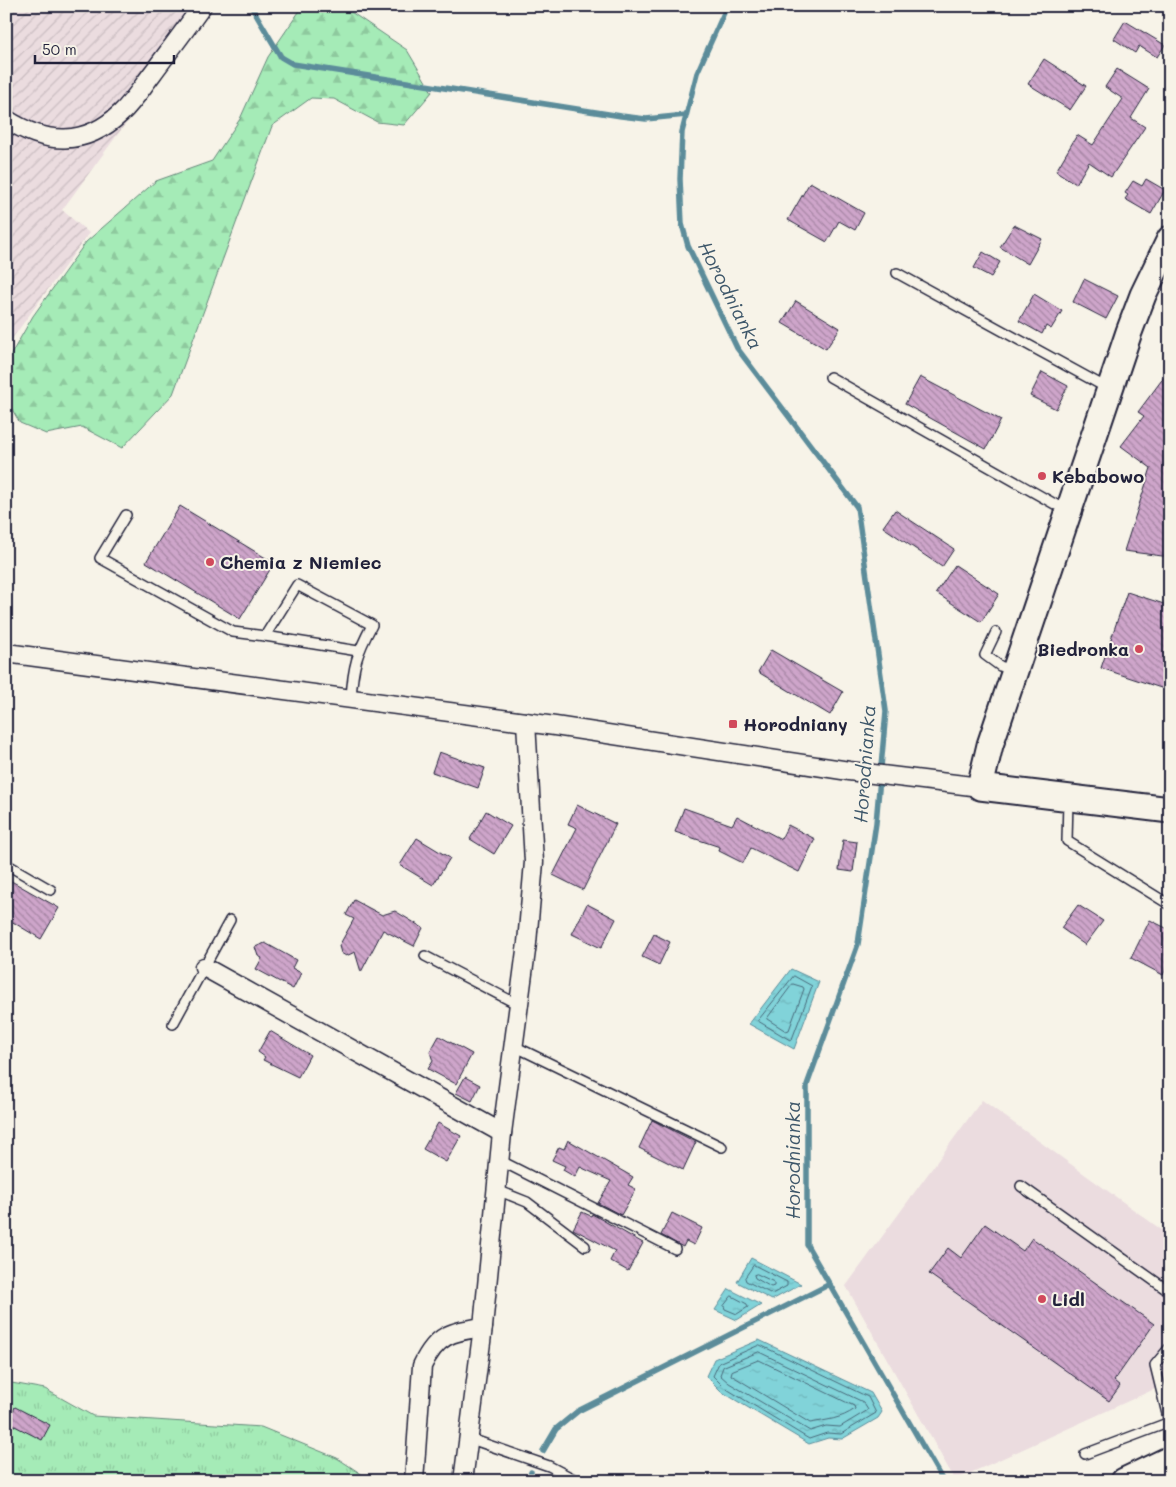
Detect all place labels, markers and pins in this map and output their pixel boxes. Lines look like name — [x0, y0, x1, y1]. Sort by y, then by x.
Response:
place label: Kebabowo — [1052, 464, 1144, 488]
marker: Kebabowo — [1036, 470, 1048, 482]
place label: Chemia z Niemiec — [220, 550, 382, 574]
marker: Chemia z Niemiec — [204, 556, 216, 568]
place label: Biedronka — [1037, 637, 1129, 661]
marker: Biedronka — [1133, 643, 1145, 655]
place label: Horodniany — [743, 712, 848, 736]
marker: Horodniany — [727, 718, 739, 730]
place label: Lidl — [1052, 1287, 1085, 1311]
marker: Lidl — [1036, 1293, 1048, 1305]

